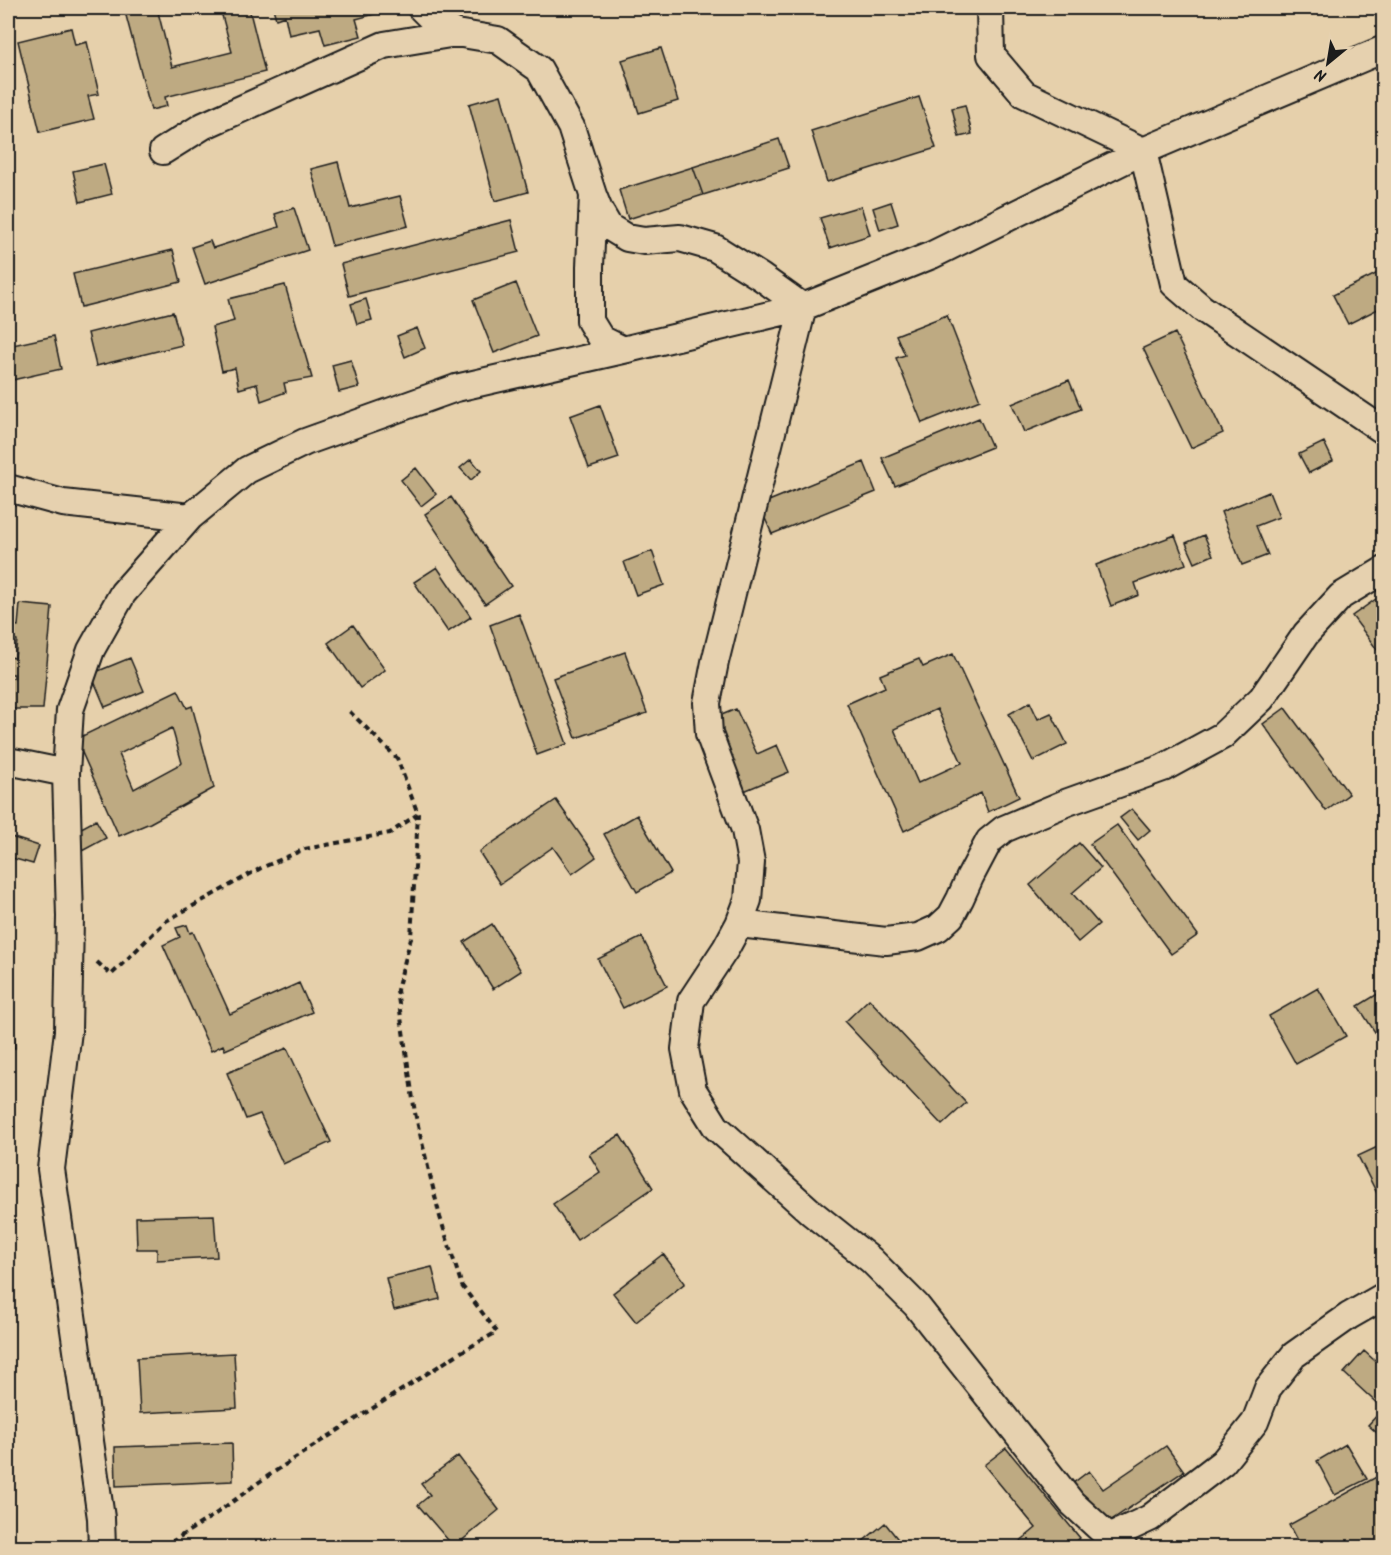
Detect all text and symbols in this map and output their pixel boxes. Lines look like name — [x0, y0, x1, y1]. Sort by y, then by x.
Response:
north arrow — [1298, 33, 1358, 93]
text: N — [1311, 61, 1332, 88]

